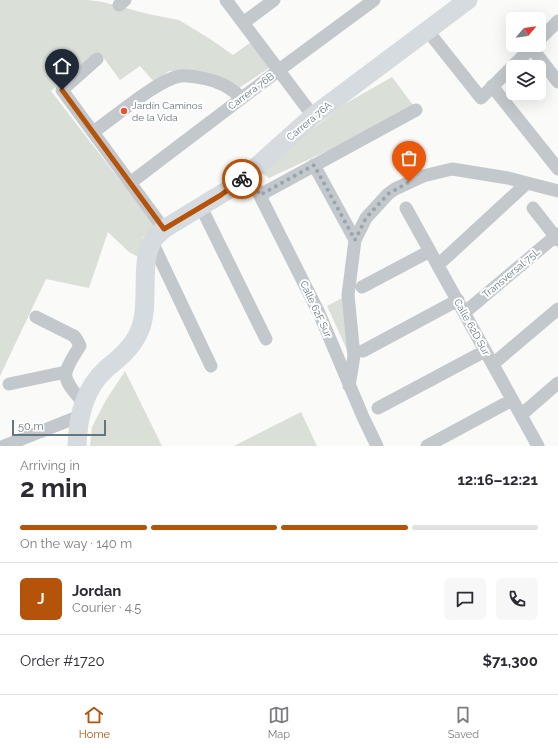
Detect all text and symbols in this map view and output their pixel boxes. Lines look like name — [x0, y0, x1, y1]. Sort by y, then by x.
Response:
north arrow — [506, 12, 546, 52]
map controls — [506, 12, 546, 100]
pin — [45, 49, 79, 90]
icon: home — [51, 55, 73, 77]
button: layers — [506, 60, 546, 100]
street label: Carrera 76B — [226, 70, 276, 112]
street label: Carrera 76A — [285, 99, 334, 143]
place label: Jardín Caminos de la Vida — [132, 100, 203, 123]
marker: Jardín Caminos de la Vida — [119, 106, 129, 116]
pin — [392, 141, 426, 182]
icon: bag — [398, 147, 420, 169]
courier — [222, 159, 262, 199]
icon: bike — [231, 168, 253, 190]
street label: Transversal 75L — [480, 246, 542, 300]
street label: Calle 62F Sur — [298, 279, 334, 339]
street label: Calle 62D Sur — [452, 297, 492, 357]
scale bar — [12, 418, 106, 437]
text: 50 m — [18, 420, 44, 433]
text: Arriving in — [20, 458, 80, 473]
text: 12:16–12:21 — [457, 471, 538, 489]
text: 2 min — [20, 473, 87, 503]
text: On the way · 140 m — [20, 536, 132, 551]
button: chat — [444, 578, 486, 620]
button: phone — [496, 578, 538, 620]
text: Jordan — [72, 582, 121, 600]
text: J — [37, 590, 45, 608]
text: Courier · 4.5 — [72, 600, 141, 615]
text: Order #1720 — [20, 652, 105, 670]
text: $71,300 — [482, 652, 538, 670]
tab: Home — [79, 704, 110, 741]
tab: Map — [268, 704, 290, 741]
tab: Saved — [448, 704, 479, 741]

